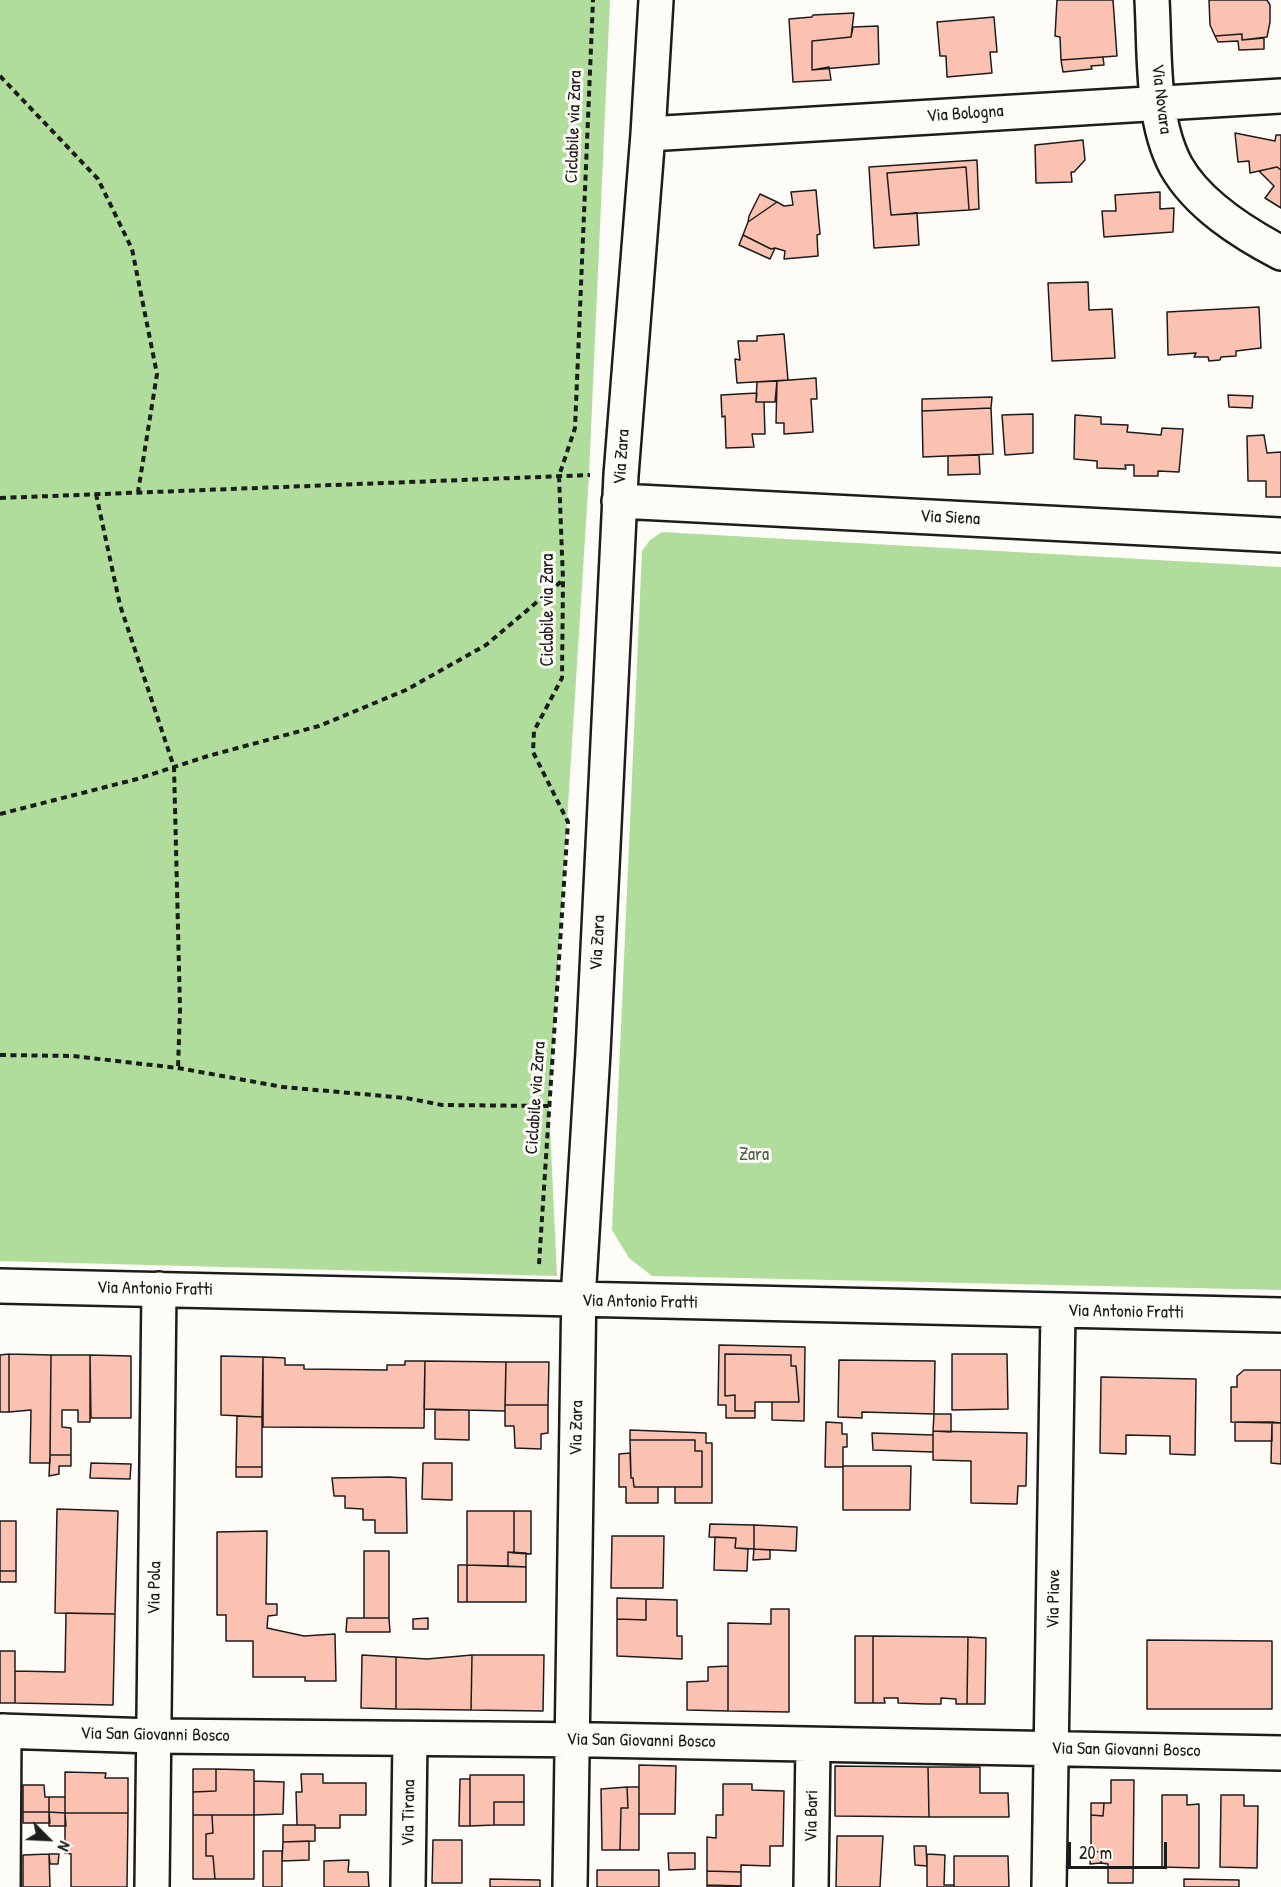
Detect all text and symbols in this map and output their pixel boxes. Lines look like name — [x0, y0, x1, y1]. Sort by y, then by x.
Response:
street label: Via Novara — [1146, 63, 1176, 135]
street label: Ciclabile via Zara — [561, 70, 587, 184]
street label: Via Bologna — [926, 101, 1004, 127]
street label: Via Zara — [609, 429, 635, 485]
street label: Via Siena — [919, 506, 981, 530]
street label: Ciclabile via Zara — [537, 554, 559, 666]
street label: Via Zara — [586, 915, 610, 971]
street label: Ciclabile via Zara — [521, 1041, 551, 1155]
park label: Zara — [739, 1144, 769, 1166]
street label: Via Antonio Fratti — [97, 1277, 213, 1301]
street label: Via Antonio Fratti — [582, 1290, 698, 1314]
street label: Via Antonio Fratti — [1068, 1300, 1184, 1324]
street label: Via Zara — [566, 1400, 588, 1456]
street label: Via Pola — [144, 1561, 166, 1615]
street label: Via Piave — [1043, 1569, 1065, 1629]
street label: Via San Giovanni Bosco — [80, 1723, 230, 1747]
street label: Via San Giovanni Bosco — [566, 1729, 716, 1753]
street label: Via San Giovanni Bosco — [1051, 1738, 1201, 1762]
street label: Via Tirana — [398, 1779, 420, 1847]
street label: Via Bari — [801, 1790, 823, 1842]
north arrow — [18, 1809, 78, 1869]
scale bar — [1071, 1830, 1170, 1868]
text: N — [53, 1838, 76, 1855]
text: 20 m — [1079, 1840, 1112, 1865]

